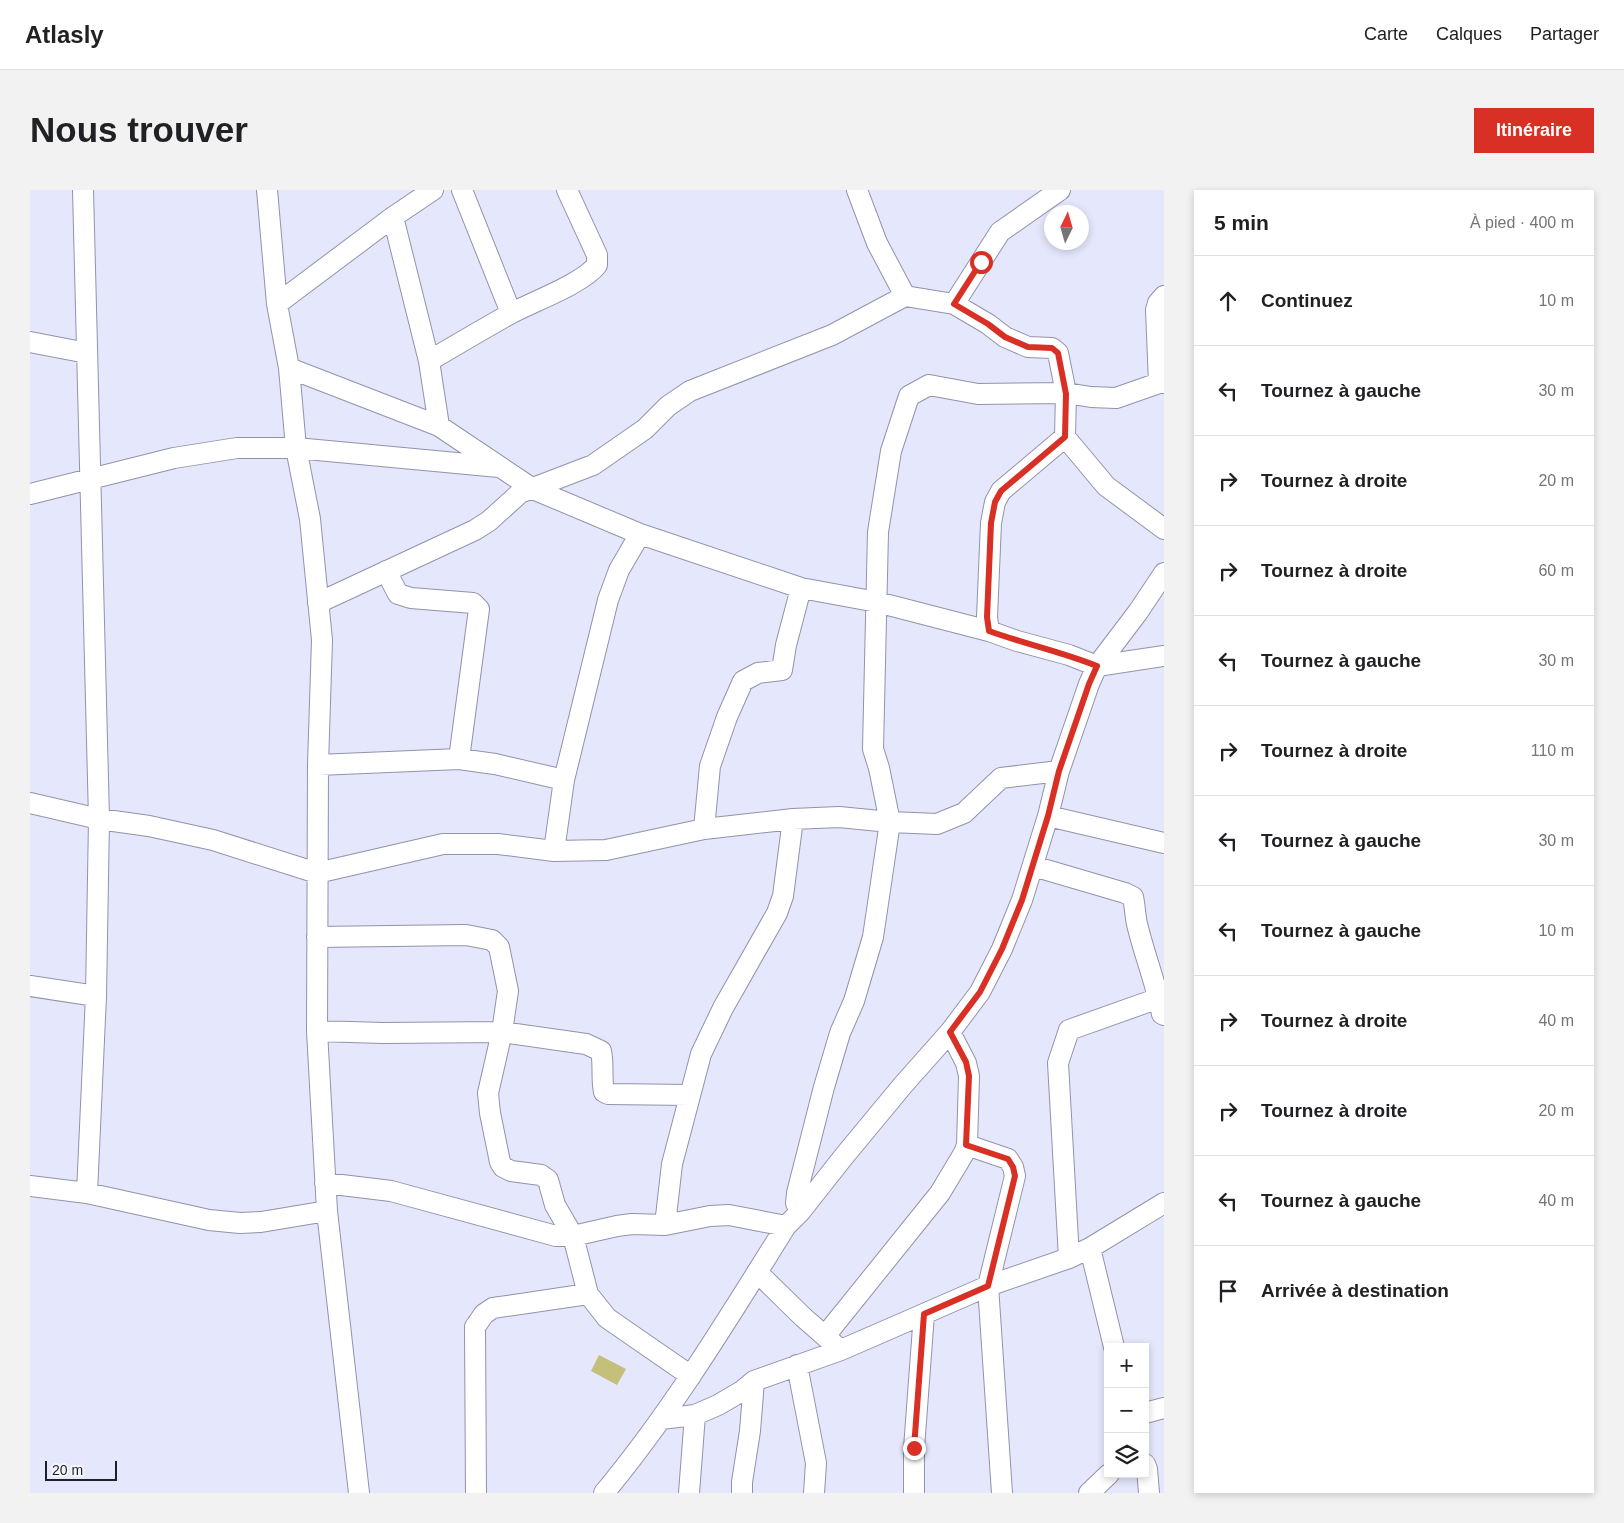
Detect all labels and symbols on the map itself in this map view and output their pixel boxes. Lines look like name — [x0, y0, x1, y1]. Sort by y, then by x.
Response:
north arrow — [1044, 205, 1089, 250]
route start — [970, 251, 993, 274]
route end — [903, 1437, 926, 1460]
scale bar — [45, 1458, 118, 1481]

